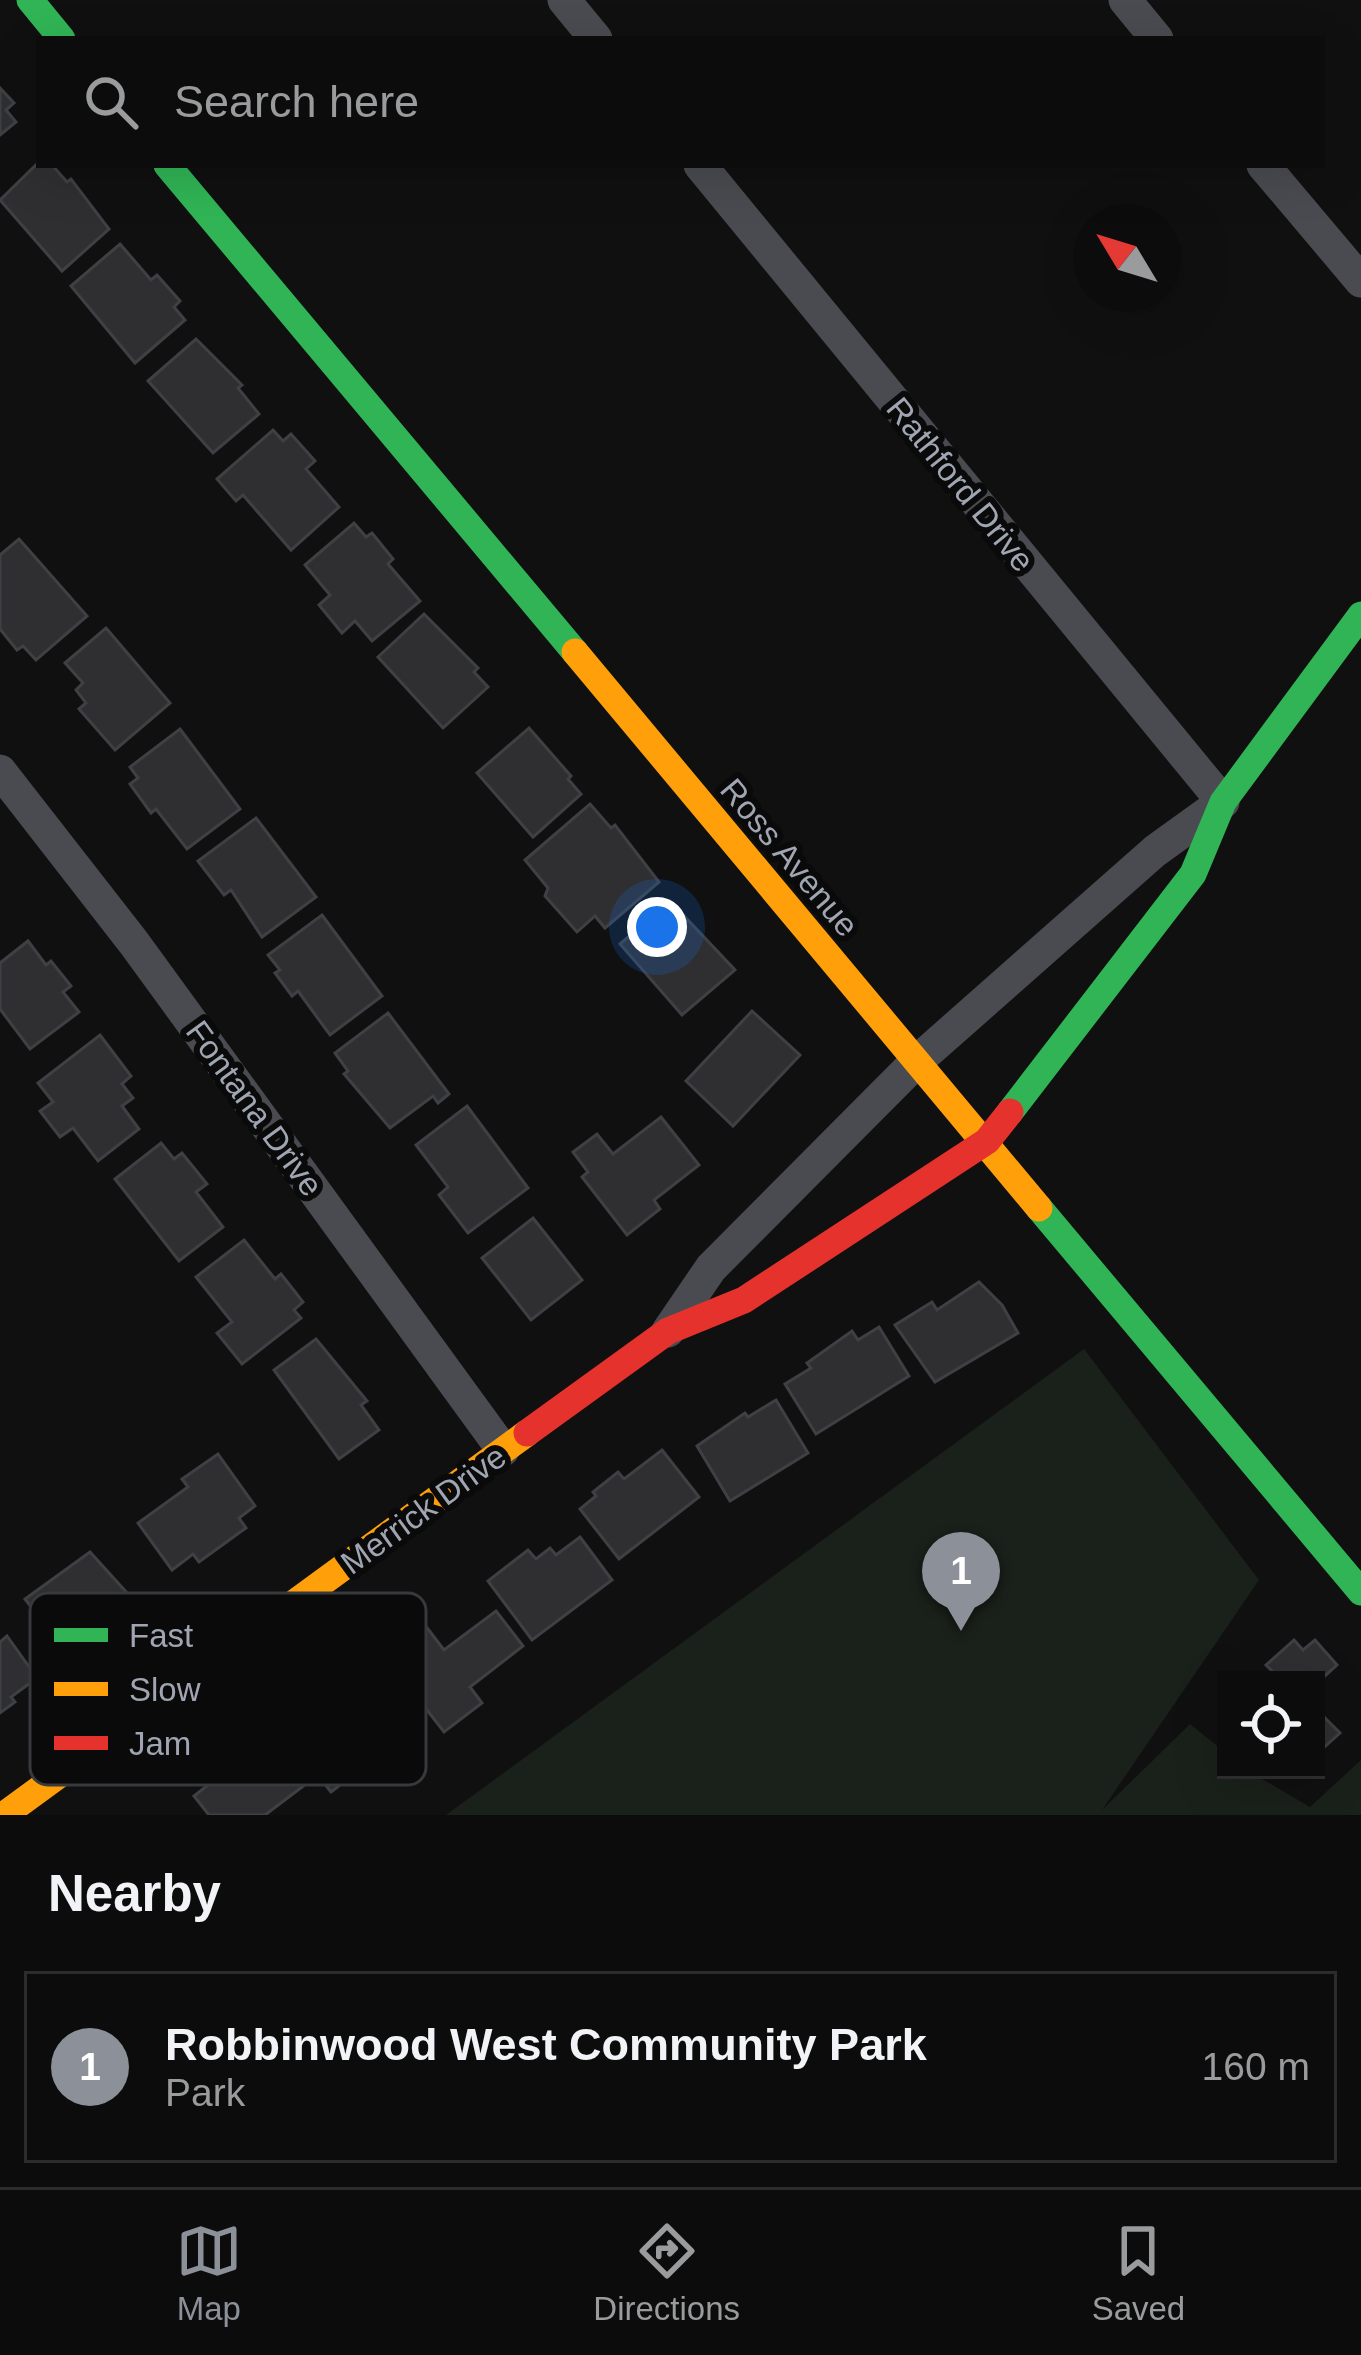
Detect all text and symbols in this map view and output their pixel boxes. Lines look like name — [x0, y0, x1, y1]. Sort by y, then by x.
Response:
search box — [36, 36, 1325, 168]
icon: search — [78, 69, 144, 135]
text: Search here — [174, 76, 419, 127]
north arrow — [1073, 204, 1181, 312]
street label: Rathford Drive — [879, 390, 1042, 579]
street label: Ross Avenue — [713, 771, 866, 943]
your location — [627, 897, 687, 957]
street label: Fontana Drive — [179, 1014, 330, 1203]
street label: Merrick Drive — [334, 1437, 513, 1581]
pin: 1 — [922, 1532, 1000, 1631]
legend — [30, 1593, 426, 1785]
text: Fast — [129, 1617, 193, 1654]
text: Slow — [129, 1671, 201, 1708]
map controls — [1217, 1671, 1325, 1779]
button: locate — [1217, 1671, 1325, 1779]
text: Jam — [129, 1725, 191, 1762]
text: Nearby — [48, 1865, 221, 1922]
text: Robbinwood West Community Park — [165, 2019, 927, 2070]
text: 1 — [79, 2045, 101, 2088]
text: 160 m — [1202, 2045, 1310, 2088]
text: Park — [165, 2071, 245, 2114]
tab: Map — [176, 2218, 242, 2328]
tab: Directions — [593, 2218, 740, 2328]
tab: Saved — [1092, 2218, 1185, 2328]

